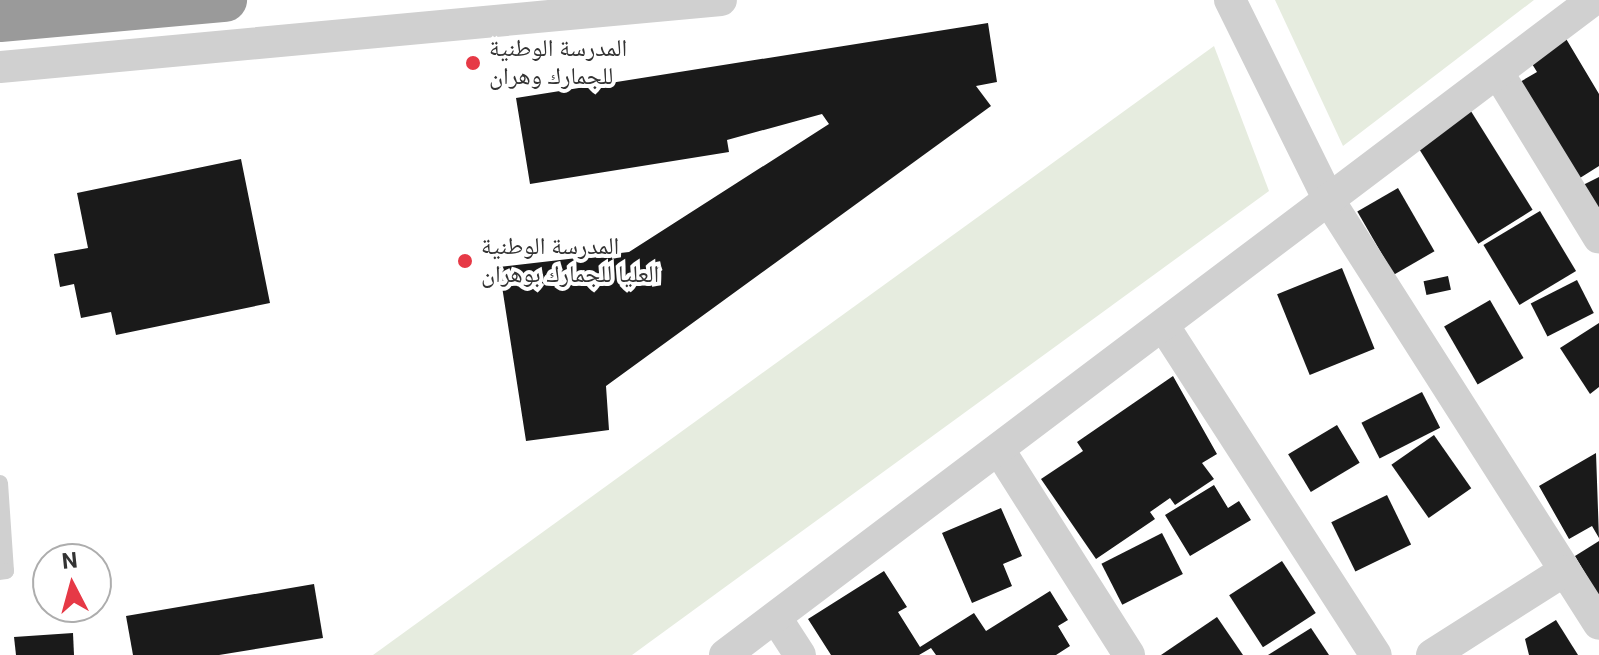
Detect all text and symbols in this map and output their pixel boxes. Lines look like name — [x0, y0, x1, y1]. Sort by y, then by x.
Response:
place label: المدرسة الوطنية للجمارك وهران — [489, 35, 627, 91]
marker: المدرسة الوطنية للجمارك وهران — [464, 54, 482, 72]
place label: المدرسة الوطنية العليا للجمارك بوهران — [481, 233, 659, 289]
marker: المدرسة الوطنية العليا للجمارك بوهران — [456, 252, 474, 270]
north arrow — [32, 543, 112, 623]
text: N — [61, 547, 79, 574]

